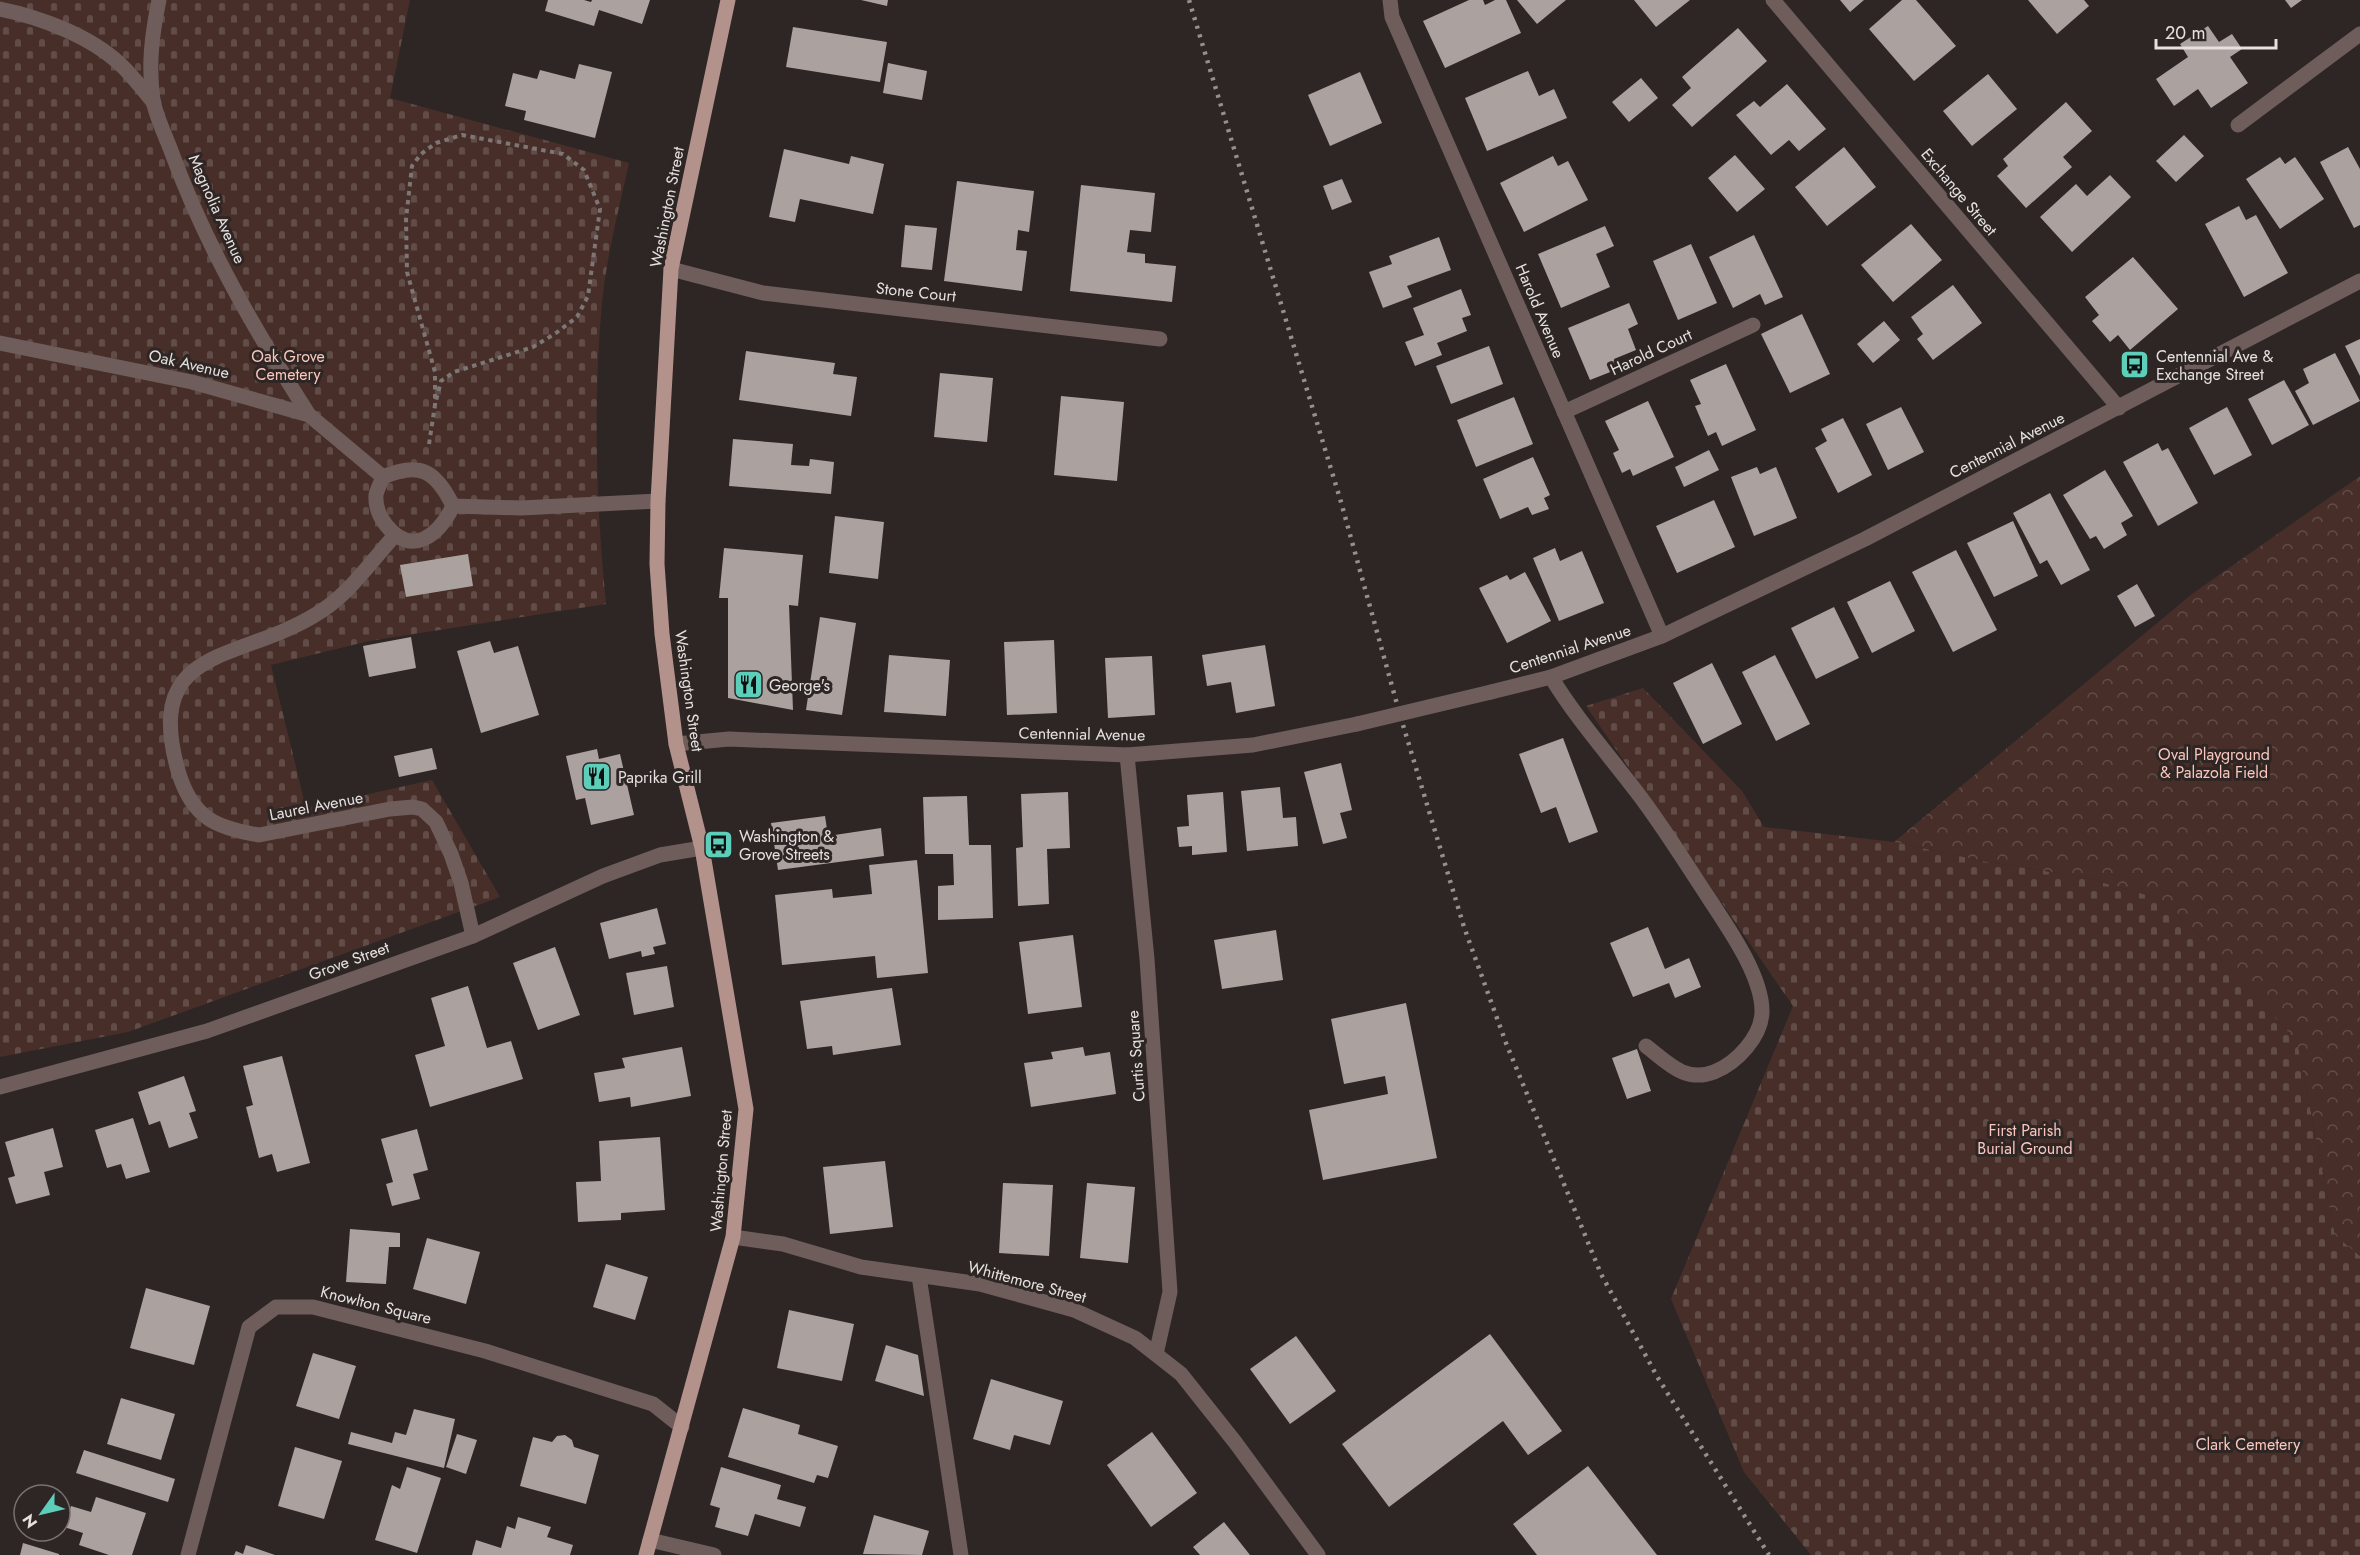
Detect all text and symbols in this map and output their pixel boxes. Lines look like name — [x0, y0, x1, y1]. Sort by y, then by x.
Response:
scale bar — [2156, 12, 2276, 50]
text: 20 m — [2165, 20, 2205, 46]
street label: Exchange Street — [1916, 143, 2003, 241]
street label: Washington Street — [644, 145, 690, 269]
street label: Magnolia Avenue — [183, 151, 251, 267]
street label: Harold Avenue — [1510, 260, 1570, 362]
street label: Stone Court — [875, 276, 957, 308]
street label: Harold Court — [1606, 323, 1696, 381]
street label: Oak Avenue — [146, 344, 232, 384]
park label: Oak Grove Cemetery — [251, 345, 325, 386]
place label: Centennial Ave & Exchange Street — [2156, 345, 2273, 386]
bus stop icon: Centennial Ave & Exchange Street — [2119, 349, 2151, 381]
street label: Centennial Avenue — [1945, 406, 2069, 484]
street label: Centennial Avenue — [1506, 618, 1634, 680]
street label: Washington Street — [669, 629, 709, 753]
restaurant icon: George's — [732, 669, 764, 701]
place label: George's — [769, 674, 830, 697]
street label: Centennial Avenue — [1018, 721, 1146, 747]
park label: Oval Playground & Palazola Field — [2158, 743, 2270, 784]
restaurant icon: Paprika Grill — [581, 761, 613, 793]
place label: Paprika Grill — [618, 766, 702, 789]
street label: Laurel Avenue — [267, 786, 365, 826]
place label: Washington & Grove Streets — [739, 825, 834, 866]
bus stop icon: Washington & Grove Streets — [702, 829, 734, 861]
street label: Grove Street — [306, 936, 393, 986]
street label: Curtis Square — [1121, 1010, 1151, 1102]
street label: Washington Street — [704, 1109, 738, 1233]
park label: First Parish Burial Ground — [1977, 1119, 2073, 1160]
street label: Whittemore Street — [965, 1255, 1089, 1309]
street label: Knowlton Square — [318, 1280, 434, 1330]
park label: Clark Cemetery — [2196, 1433, 2301, 1456]
north arrow — [12, 1483, 72, 1543]
text: N — [17, 1509, 43, 1533]

